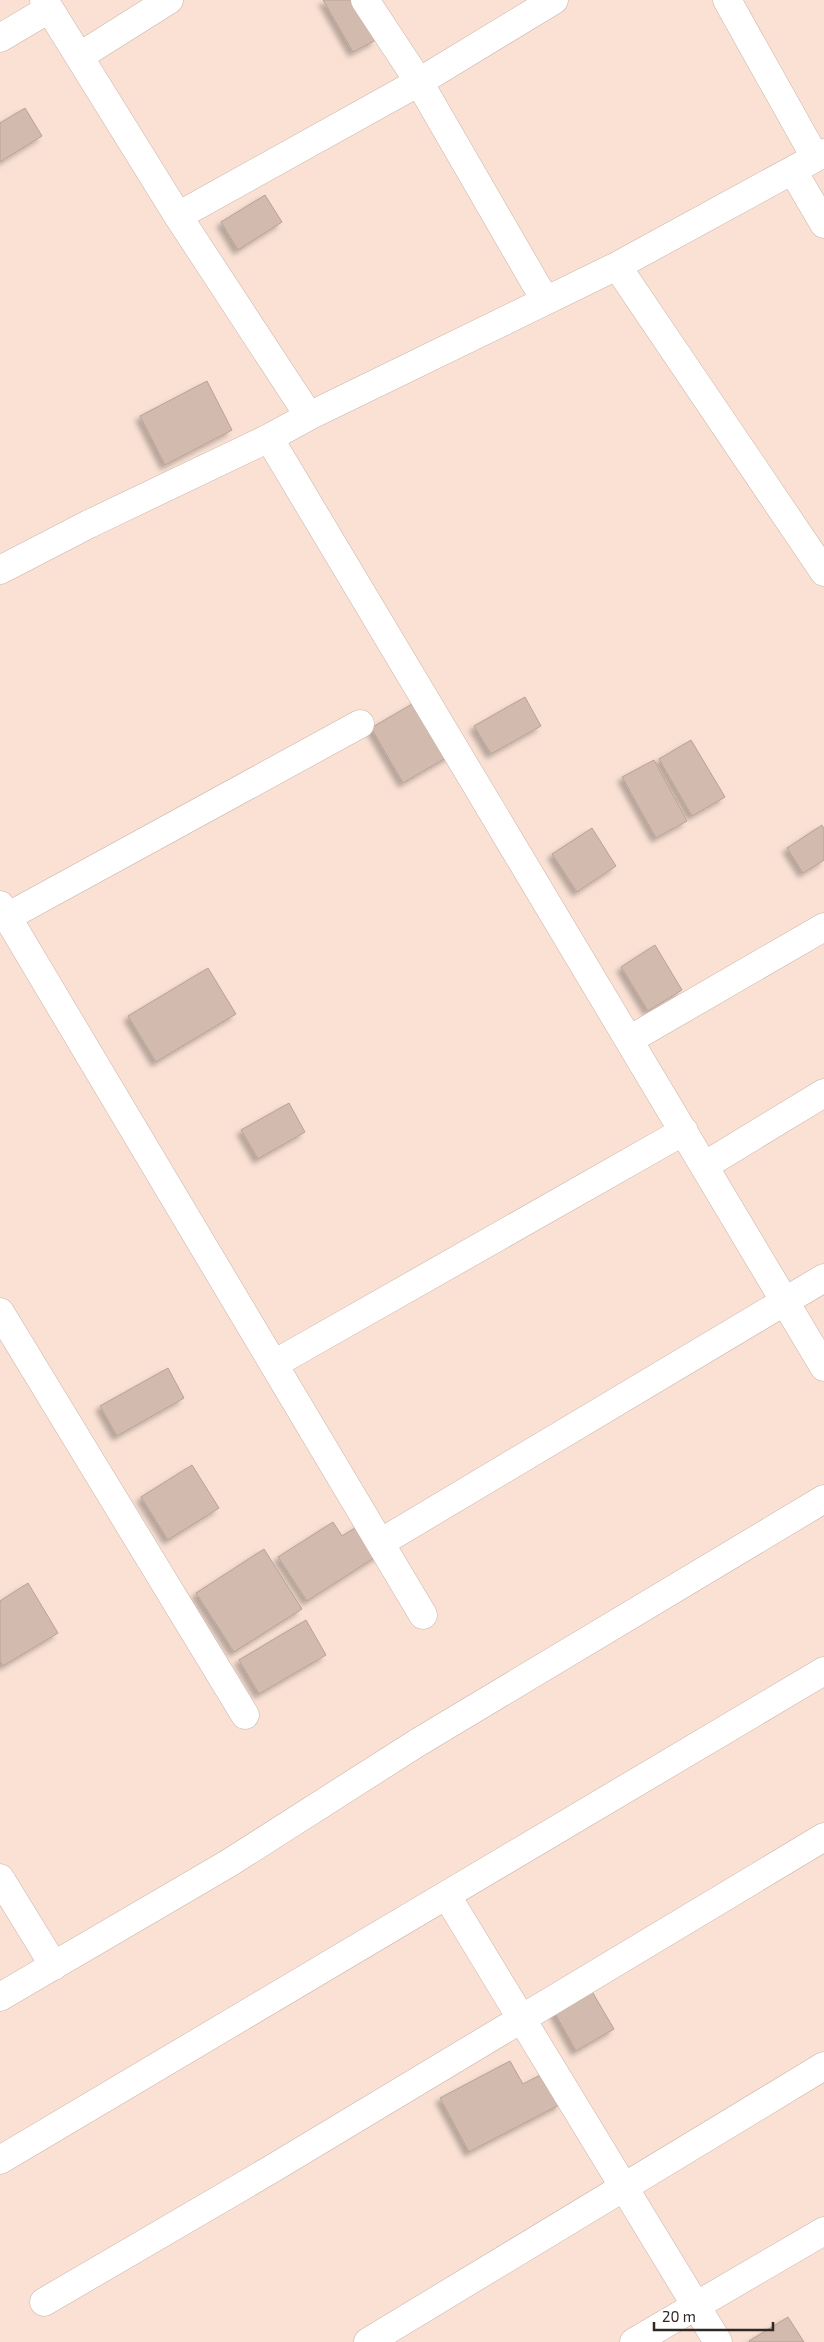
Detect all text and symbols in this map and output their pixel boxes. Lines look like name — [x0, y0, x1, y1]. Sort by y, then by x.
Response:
scale bar — [654, 2300, 773, 2332]
text: 20 m — [662, 2307, 696, 2325]

